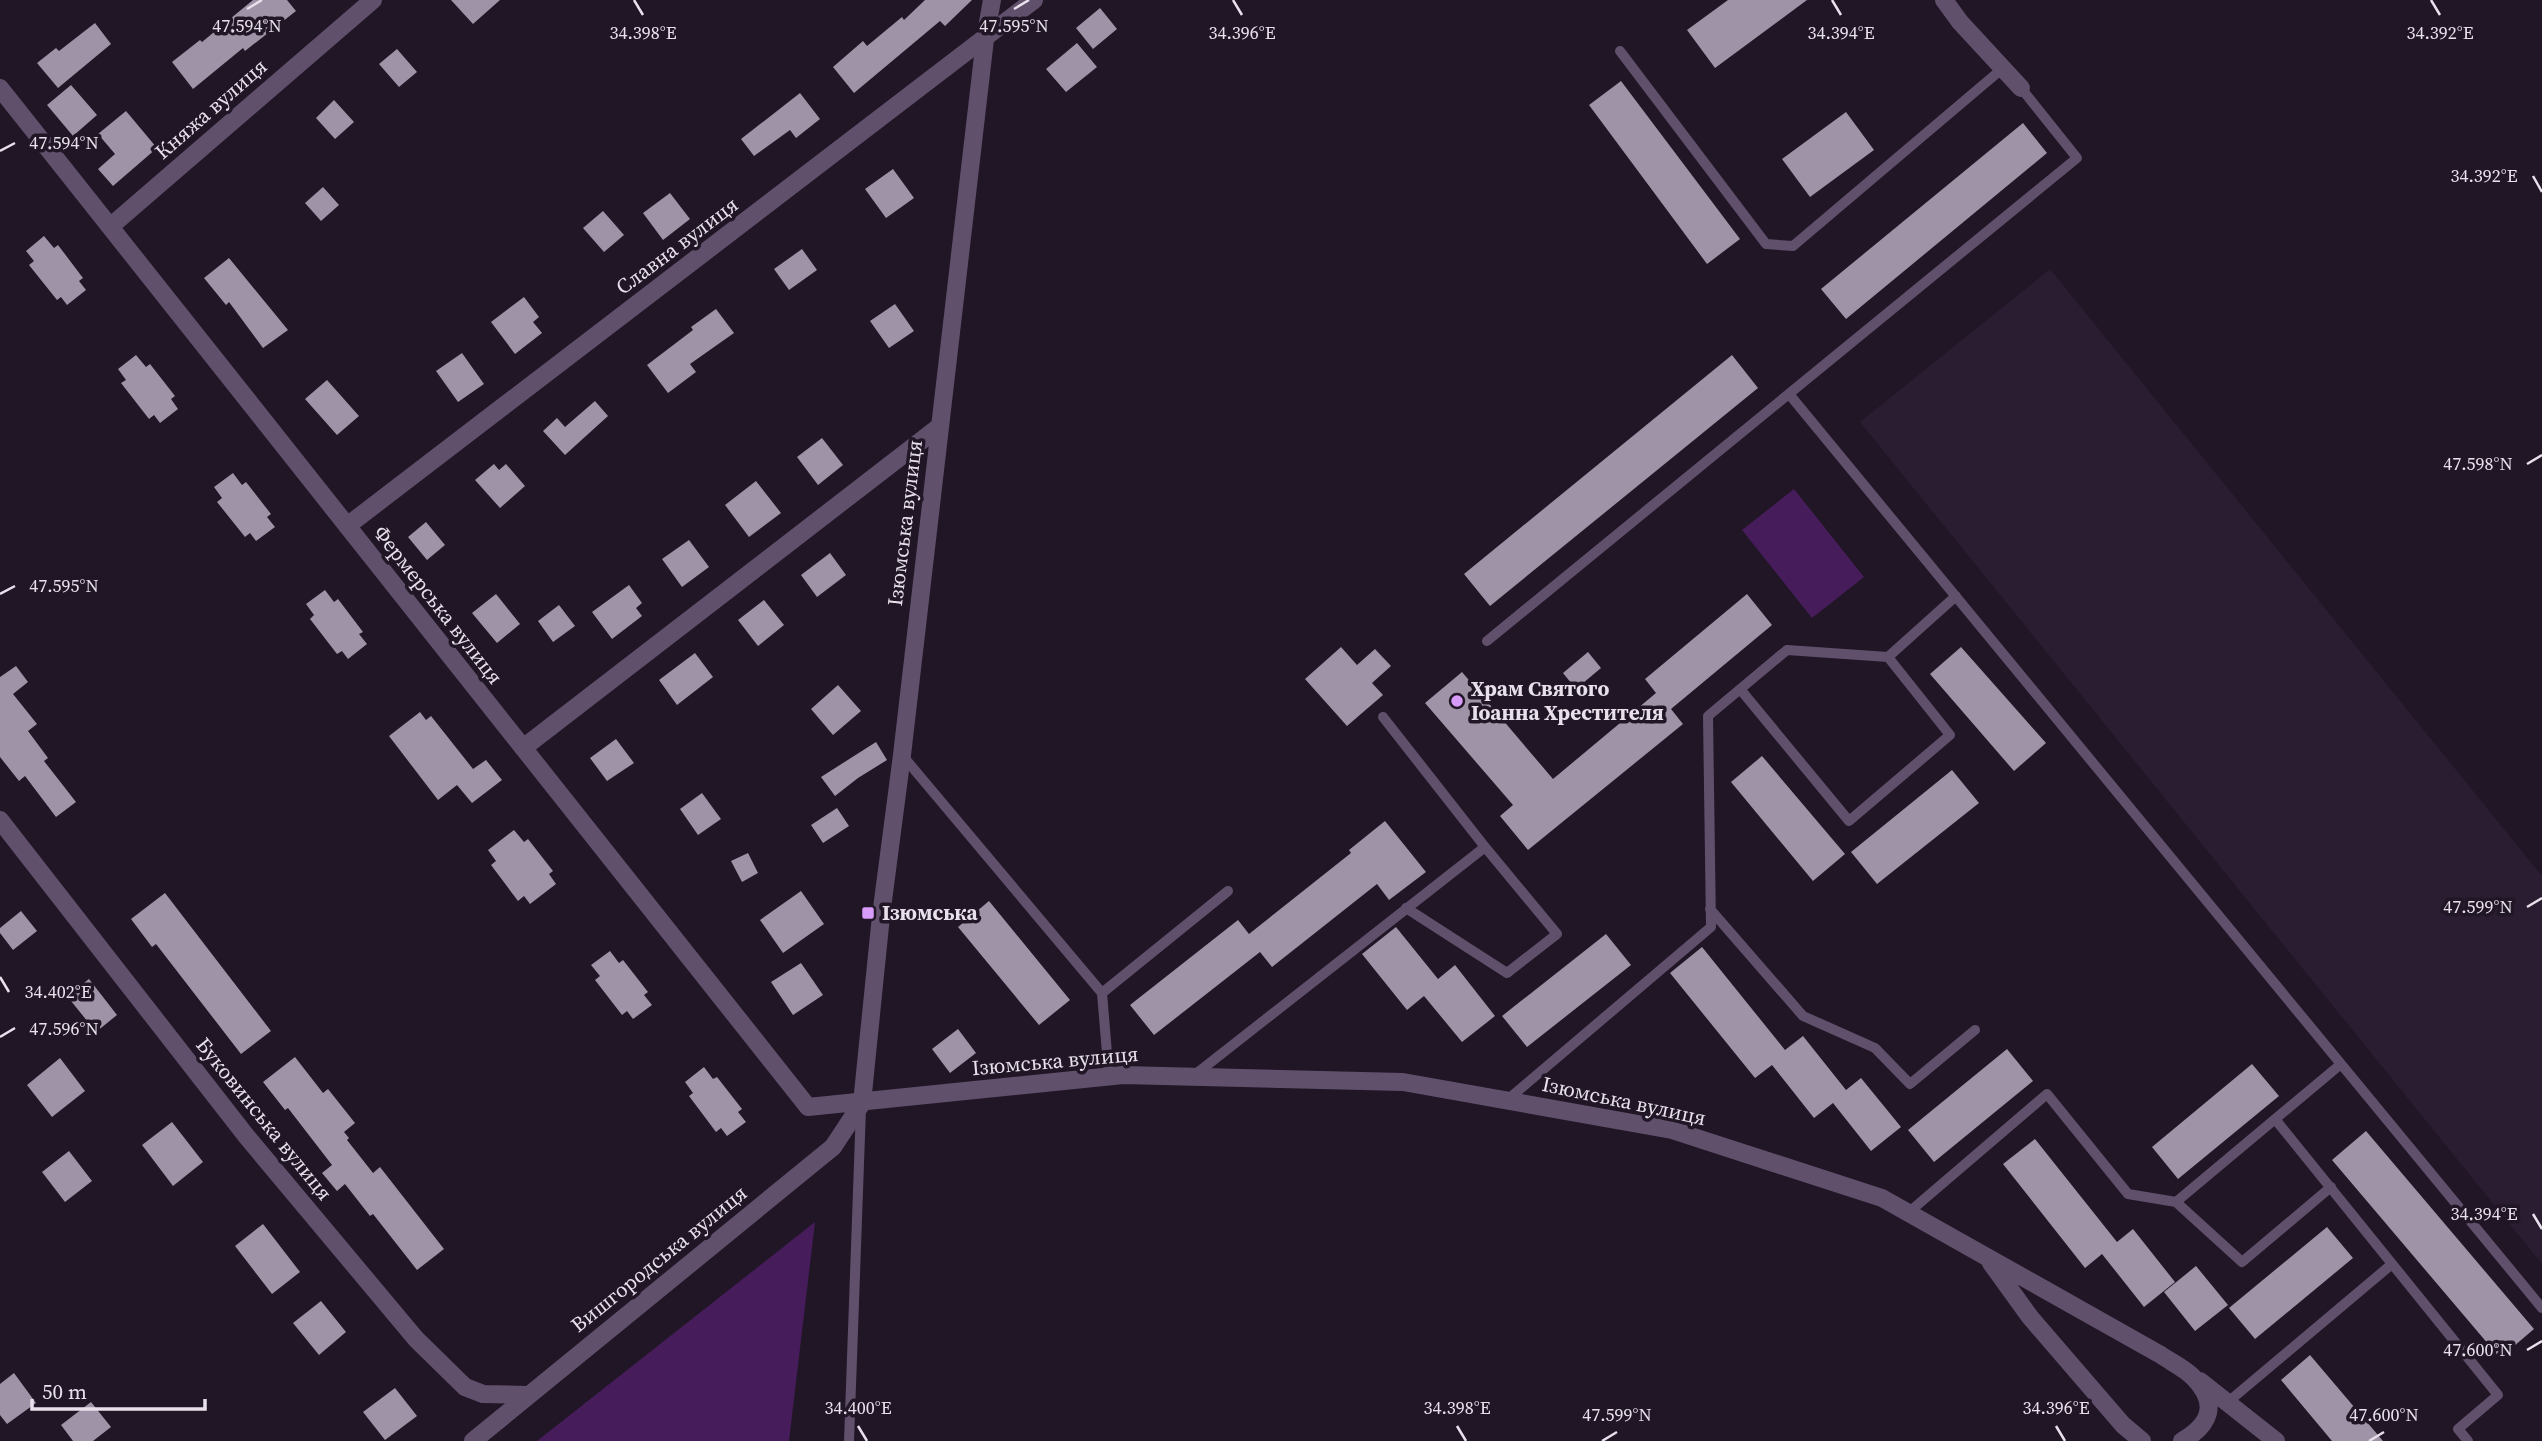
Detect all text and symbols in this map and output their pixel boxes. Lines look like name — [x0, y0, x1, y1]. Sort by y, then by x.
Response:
text: 47.594°N — [212, 13, 282, 38]
text: 47.595°N — [979, 13, 1049, 38]
text: 34.398°E — [609, 20, 677, 45]
text: 34.396°E — [1208, 20, 1276, 45]
text: 34.394°E — [1807, 20, 1875, 45]
text: 34.392°E — [2406, 20, 2474, 45]
street label: Княжа вулиця — [148, 52, 273, 165]
text: 47.594°N — [29, 130, 99, 155]
text: 34.392°E — [2450, 163, 2518, 188]
street label: Славна вулиця — [610, 190, 744, 301]
street label: Ізюмська вулиця — [880, 438, 929, 608]
text: 47.598°N — [2443, 451, 2513, 476]
street label: Фермерська вулиця — [367, 519, 510, 690]
text: 47.595°N — [29, 573, 99, 598]
place label: Храм Святого Іоанна Хрестителя — [1471, 674, 1664, 727]
marker: Храм Святого Іоанна Хрестителя — [1449, 693, 1465, 709]
text: 47.599°N — [2443, 894, 2513, 919]
place label: Ізюмська — [882, 898, 979, 927]
marker: Ізюмська — [860, 905, 876, 921]
text: 34.402°E — [24, 979, 92, 1004]
text: 47.596°N — [29, 1016, 99, 1041]
street label: Буковинська вулиця — [190, 1031, 339, 1206]
street label: Ізюмська вулиця — [971, 1039, 1139, 1082]
street label: Ізюмська вулиця — [1539, 1069, 1709, 1132]
street label: Вишгородська вулиця — [565, 1178, 753, 1339]
text: 34.394°E — [2450, 1201, 2518, 1226]
text: 47.600°N — [2443, 1337, 2513, 1362]
scale bar — [32, 1368, 205, 1412]
text: 50 m — [42, 1377, 87, 1406]
text: 34.400°E — [824, 1395, 892, 1420]
text: 34.398°E — [1423, 1395, 1491, 1420]
text: 34.396°E — [2022, 1395, 2090, 1420]
text: 47.599°N — [1582, 1402, 1652, 1427]
text: 47.600°N — [2349, 1402, 2419, 1427]

